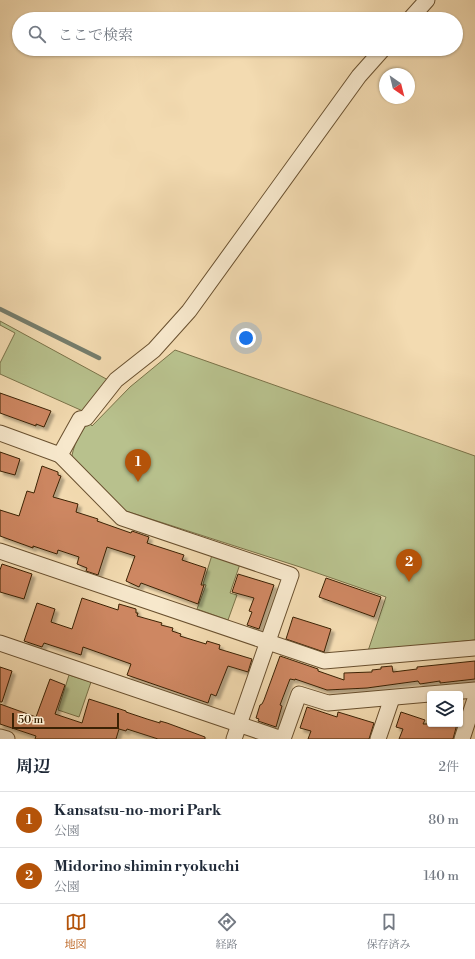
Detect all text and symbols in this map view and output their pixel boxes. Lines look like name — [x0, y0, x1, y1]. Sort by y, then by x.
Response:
search box — [12, 12, 463, 56]
icon: search — [26, 23, 48, 45]
text: ここで検索 — [58, 26, 133, 45]
north arrow — [379, 68, 415, 104]
your location — [236, 328, 256, 348]
pin: 1 — [125, 449, 151, 482]
pin: 2 — [396, 549, 422, 582]
map controls — [427, 691, 463, 727]
button: layers — [427, 691, 463, 727]
scale bar — [12, 711, 119, 730]
text: 50 m — [18, 713, 43, 727]
text: 周辺 — [16, 756, 50, 778]
text: 2件 — [439, 759, 459, 775]
text: Kansatsu-no-mori Park — [54, 801, 221, 820]
text: 1 — [26, 812, 32, 828]
text: 80 m — [428, 812, 459, 828]
text: 公園 — [54, 823, 80, 839]
text: Midorino shimin ryokuchi — [54, 857, 239, 876]
text: 2 — [25, 868, 33, 884]
text: 140 m — [423, 868, 459, 884]
text: 公園 — [54, 879, 80, 895]
tab: 地図 — [65, 911, 87, 952]
tab: 経路 — [216, 911, 238, 952]
tab: 保存済み — [367, 911, 411, 952]

